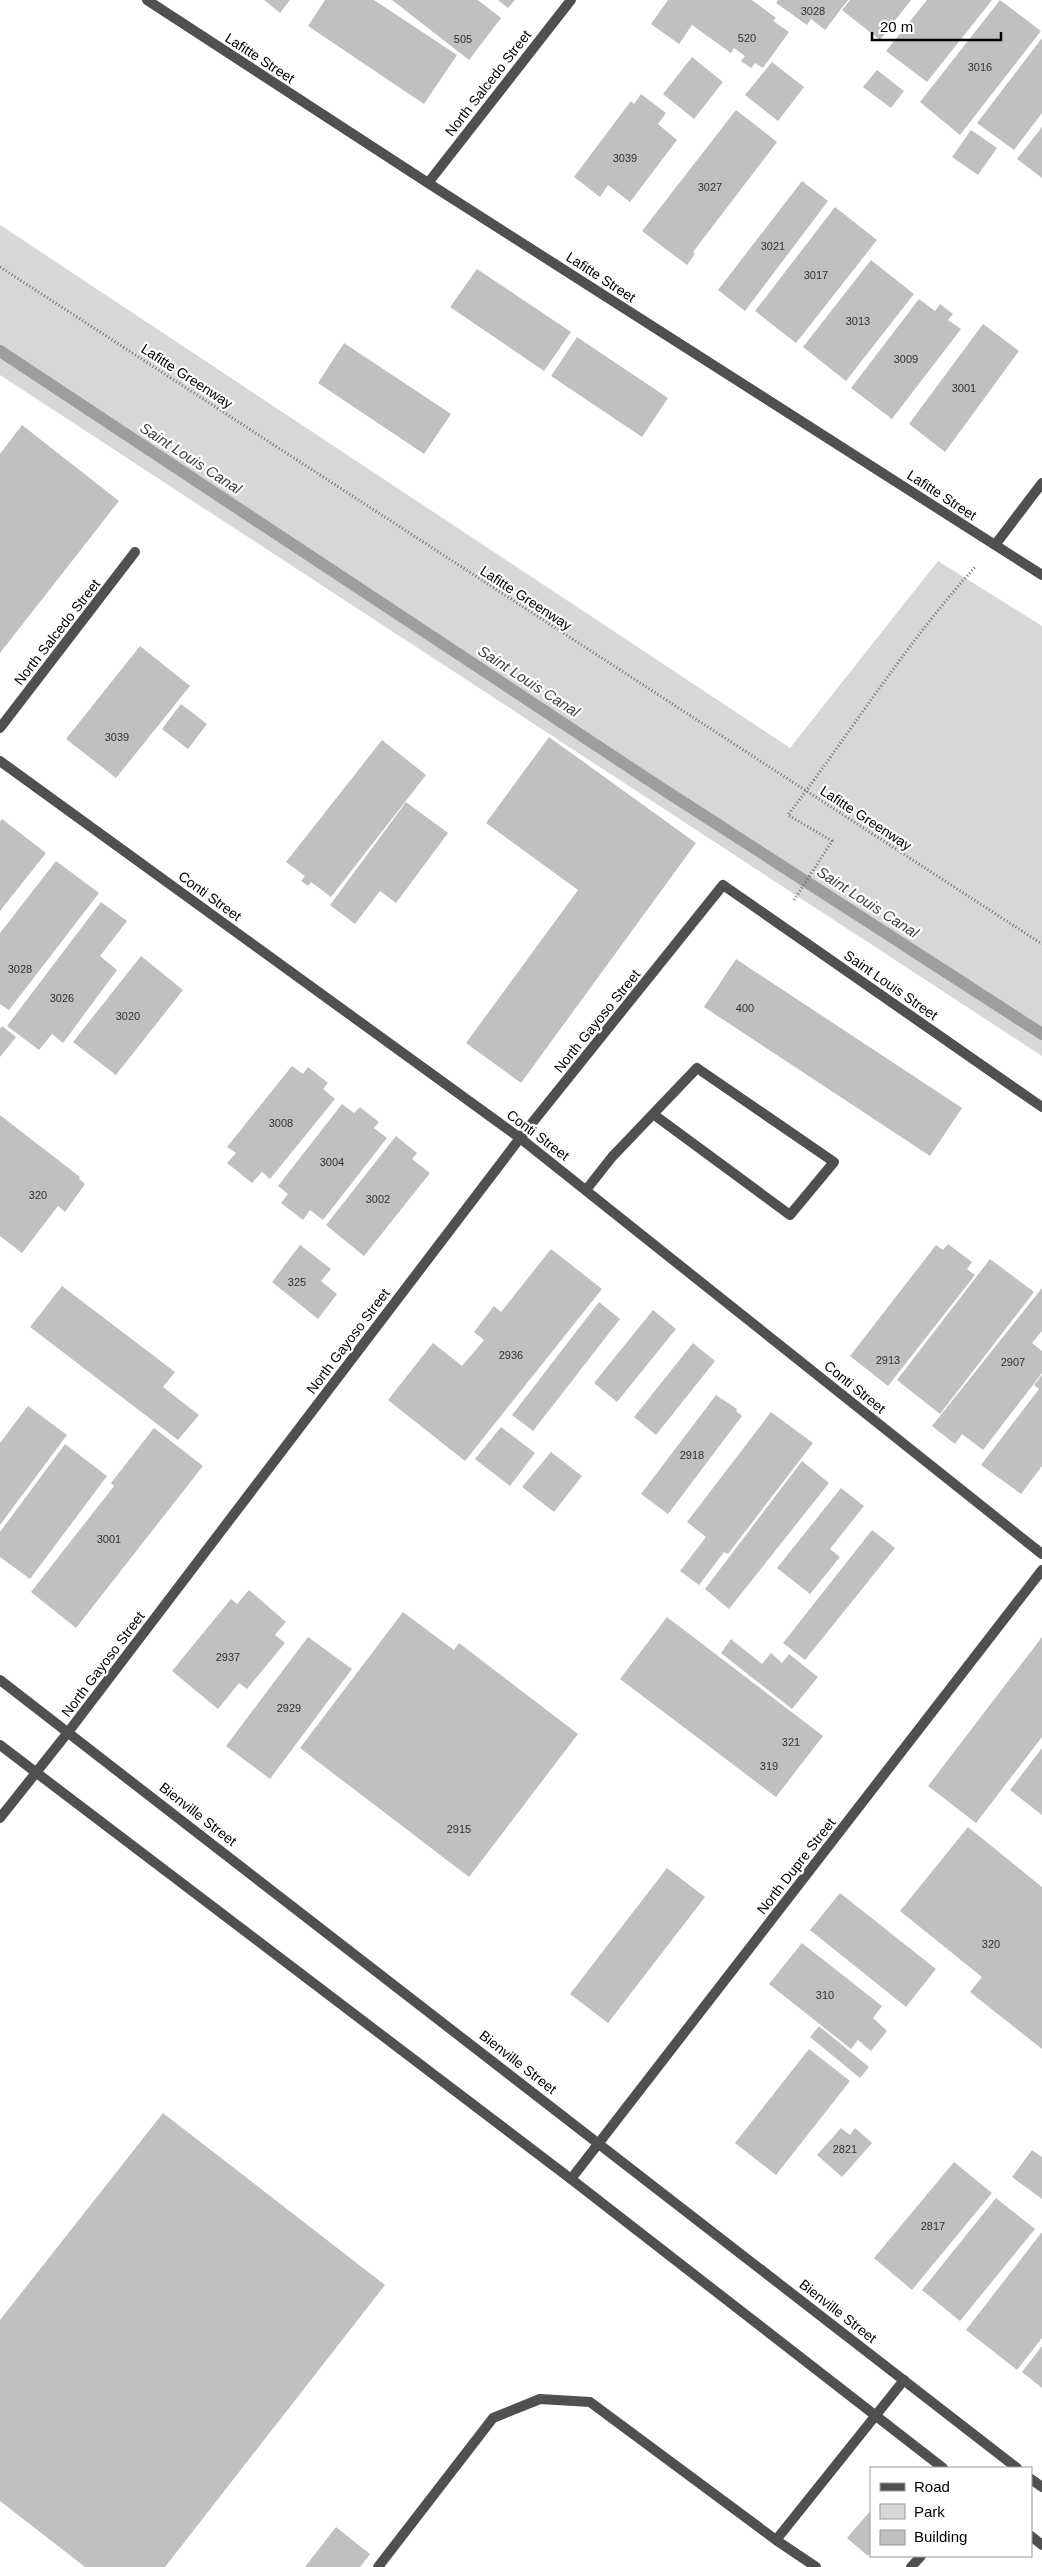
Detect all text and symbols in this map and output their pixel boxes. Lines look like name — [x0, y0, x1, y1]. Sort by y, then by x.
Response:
house number: 3028 — [801, 5, 825, 17]
scale bar — [872, 10, 1001, 42]
text: 20 m — [880, 18, 913, 35]
street label: North Salcedo Street — [442, 27, 534, 139]
street label: Lafitte Street — [222, 30, 298, 86]
house number: 520 — [738, 32, 756, 44]
house number: 505 — [454, 33, 472, 45]
house number: 3016 — [968, 61, 992, 73]
house number: 3039 — [613, 152, 637, 164]
house number: 3027 — [698, 181, 722, 193]
house number: 3021 — [761, 240, 785, 252]
street label: Lafitte Street — [563, 249, 639, 305]
house number: 3017 — [804, 269, 828, 281]
house number: 3013 — [846, 315, 870, 327]
street label: Lafitte Greenway — [138, 340, 236, 412]
house number: 3009 — [894, 353, 918, 365]
house number: 3001 — [952, 382, 976, 394]
water label: Saint Louis Canal — [137, 419, 245, 498]
street label: Lafitte Street — [904, 467, 980, 523]
street label: Lafitte Greenway — [477, 562, 575, 634]
street label: North Salcedo Street — [11, 576, 103, 688]
water label: Saint Louis Canal — [475, 642, 583, 721]
house number: 3039 — [105, 731, 129, 743]
street label: Lafitte Greenway — [817, 782, 915, 854]
water label: Saint Louis Canal — [814, 863, 922, 942]
street label: Conti Street — [175, 868, 245, 924]
street label: Saint Louis Street — [841, 947, 941, 1023]
house number: 3028 — [8, 963, 32, 975]
street label: North Gayoso Street — [551, 966, 643, 1076]
house number: 3026 — [50, 992, 74, 1004]
house number: 400 — [736, 1002, 754, 1014]
house number: 3020 — [116, 1010, 140, 1022]
street label: Conti Street — [504, 1106, 572, 1164]
house number: 3008 — [269, 1117, 293, 1129]
house number: 3004 — [320, 1156, 344, 1168]
house number: 320 — [29, 1189, 47, 1201]
house number: 3002 — [366, 1193, 390, 1205]
house number: 325 — [288, 1276, 306, 1288]
street label: North Gayoso Street — [303, 1285, 393, 1397]
house number: 2936 — [499, 1349, 523, 1361]
house number: 2913 — [876, 1354, 900, 1366]
house number: 2907 — [1001, 1356, 1025, 1368]
street label: Conti Street — [821, 1358, 889, 1417]
house number: 2918 — [680, 1449, 704, 1461]
house number: 3001 — [97, 1533, 121, 1545]
street label: North Gayoso Street — [58, 1608, 148, 1720]
house number: 2937 — [216, 1651, 240, 1663]
house number: 2929 — [277, 1702, 301, 1714]
house number: 321 — [782, 1736, 800, 1748]
house number: 319 — [760, 1760, 778, 1772]
street label: Bienville Street — [156, 1779, 240, 1849]
street label: North Dupre Street — [754, 1815, 839, 1917]
house number: 2915 — [447, 1823, 471, 1835]
house number: 320 — [982, 1938, 1000, 1950]
house number: 310 — [816, 1989, 834, 2001]
street label: Bienville Street — [476, 2027, 560, 2097]
house number: 2821 — [833, 2143, 857, 2155]
house number: 2817 — [921, 2220, 945, 2232]
street label: Bienville Street — [796, 2276, 880, 2346]
legend — [870, 2467, 1032, 2557]
text: Road — [914, 2478, 950, 2495]
text: Park — [914, 2503, 945, 2520]
text: Building — [914, 2528, 967, 2545]

